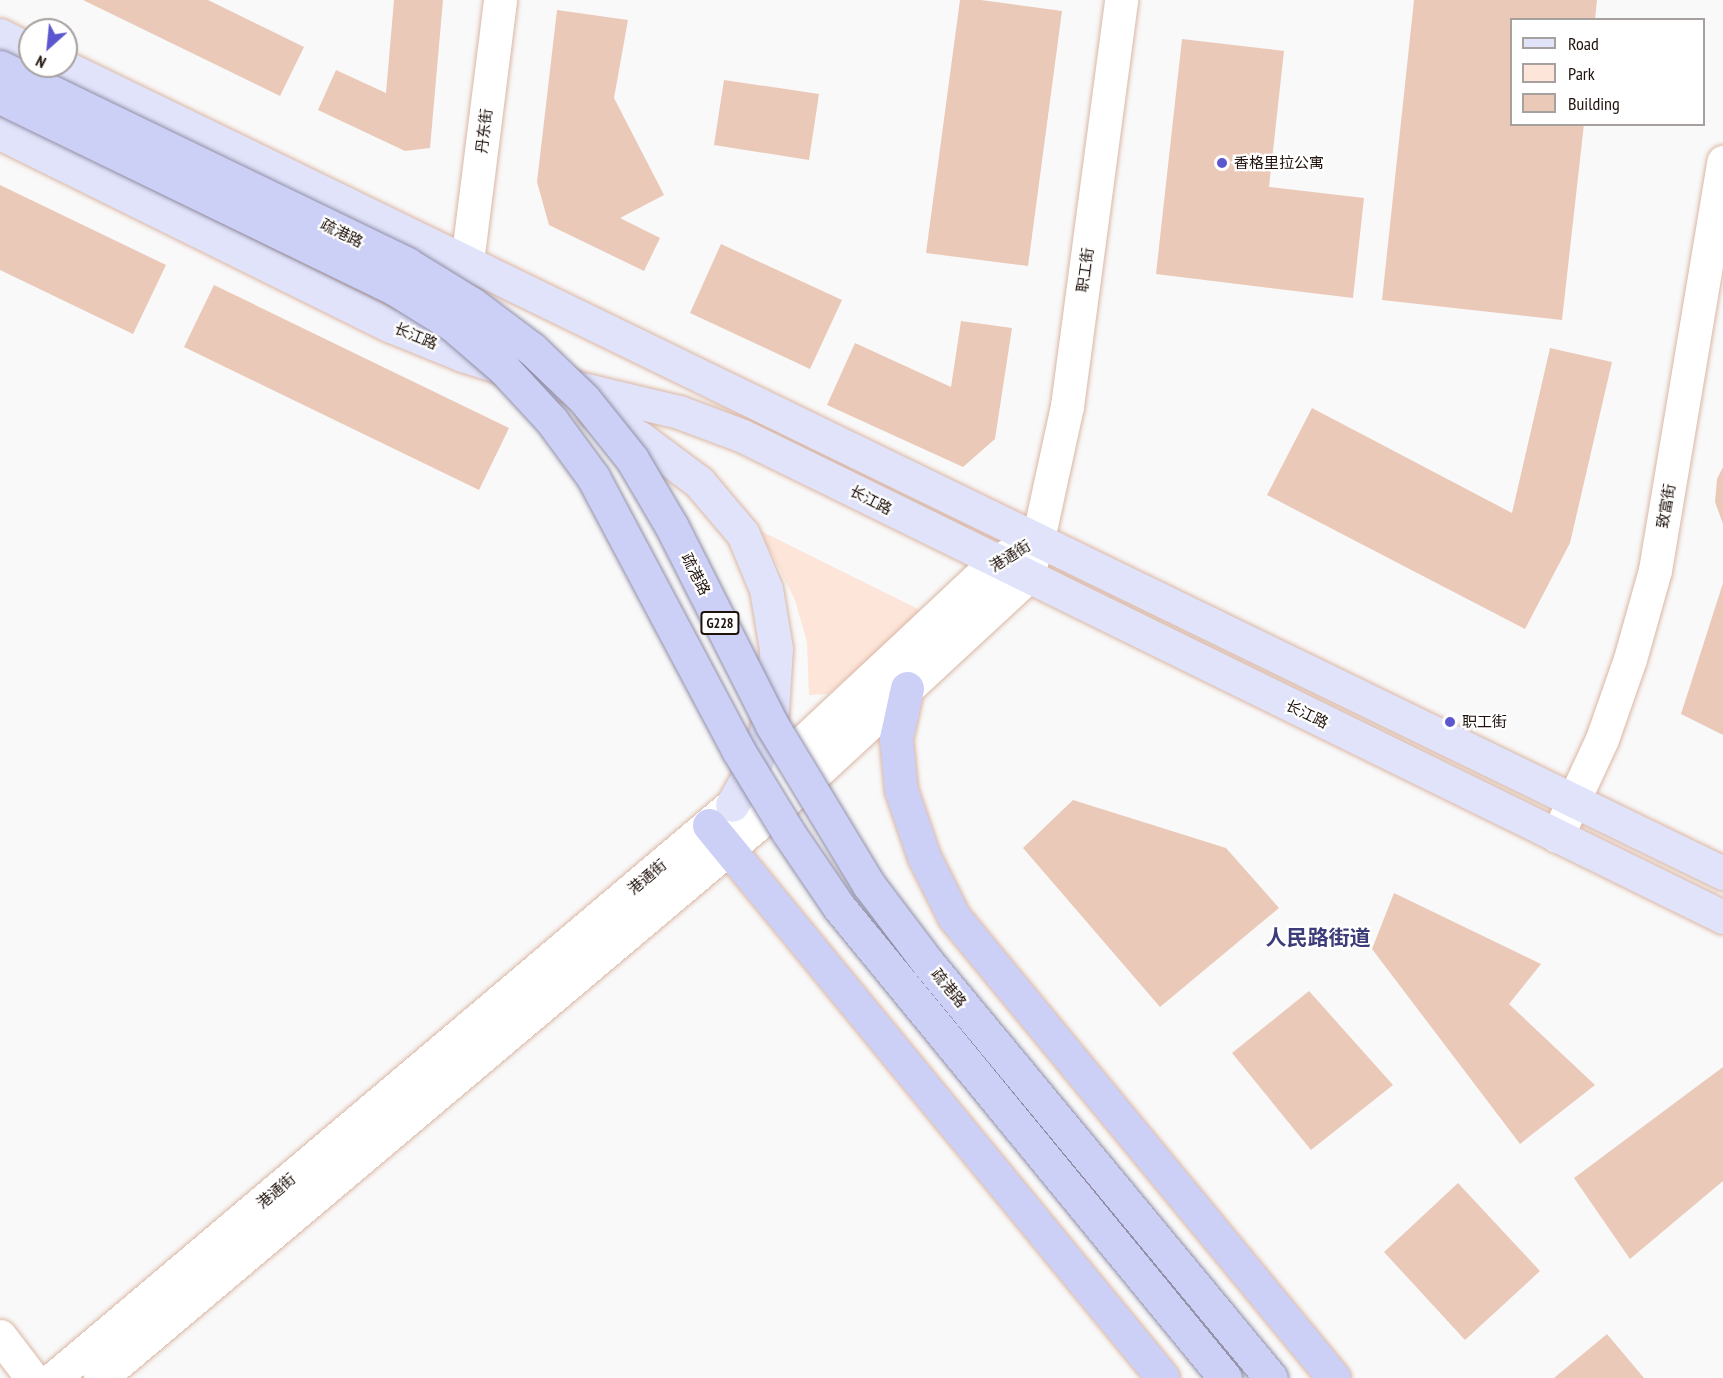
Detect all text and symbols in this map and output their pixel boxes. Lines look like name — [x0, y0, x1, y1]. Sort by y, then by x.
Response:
north arrow — [18, 18, 78, 78]
legend — [1510, 18, 1705, 126]
text: Road — [1568, 32, 1599, 55]
text: N — [32, 51, 49, 73]
text: Park — [1568, 62, 1595, 85]
text: Building — [1568, 92, 1620, 115]
street label: 丹东街 — [472, 108, 496, 154]
place label: 香格里拉公寓 — [1234, 154, 1324, 172]
marker: 香格里拉公寓 — [1215, 156, 1229, 170]
street label: 疏港路 — [318, 215, 366, 251]
street label: 职工街 — [1073, 246, 1097, 294]
street label: 长江路 — [392, 319, 440, 353]
street label: 长江路 — [847, 482, 895, 518]
street label: 致富街 — [1653, 482, 1679, 530]
street label: 港通街 — [986, 536, 1034, 576]
street label: 疏港路 — [678, 550, 714, 598]
road number: G228 — [699, 612, 741, 634]
street label: 长江路 — [1283, 696, 1331, 732]
place label: 职工街 — [1462, 713, 1507, 731]
marker: 职工街 — [1443, 715, 1457, 729]
street label: 港通街 — [624, 856, 670, 898]
district label: 人民路街道 — [1266, 925, 1370, 951]
street label: 疏港路 — [928, 965, 970, 1011]
street label: 港通街 — [253, 1170, 299, 1212]

